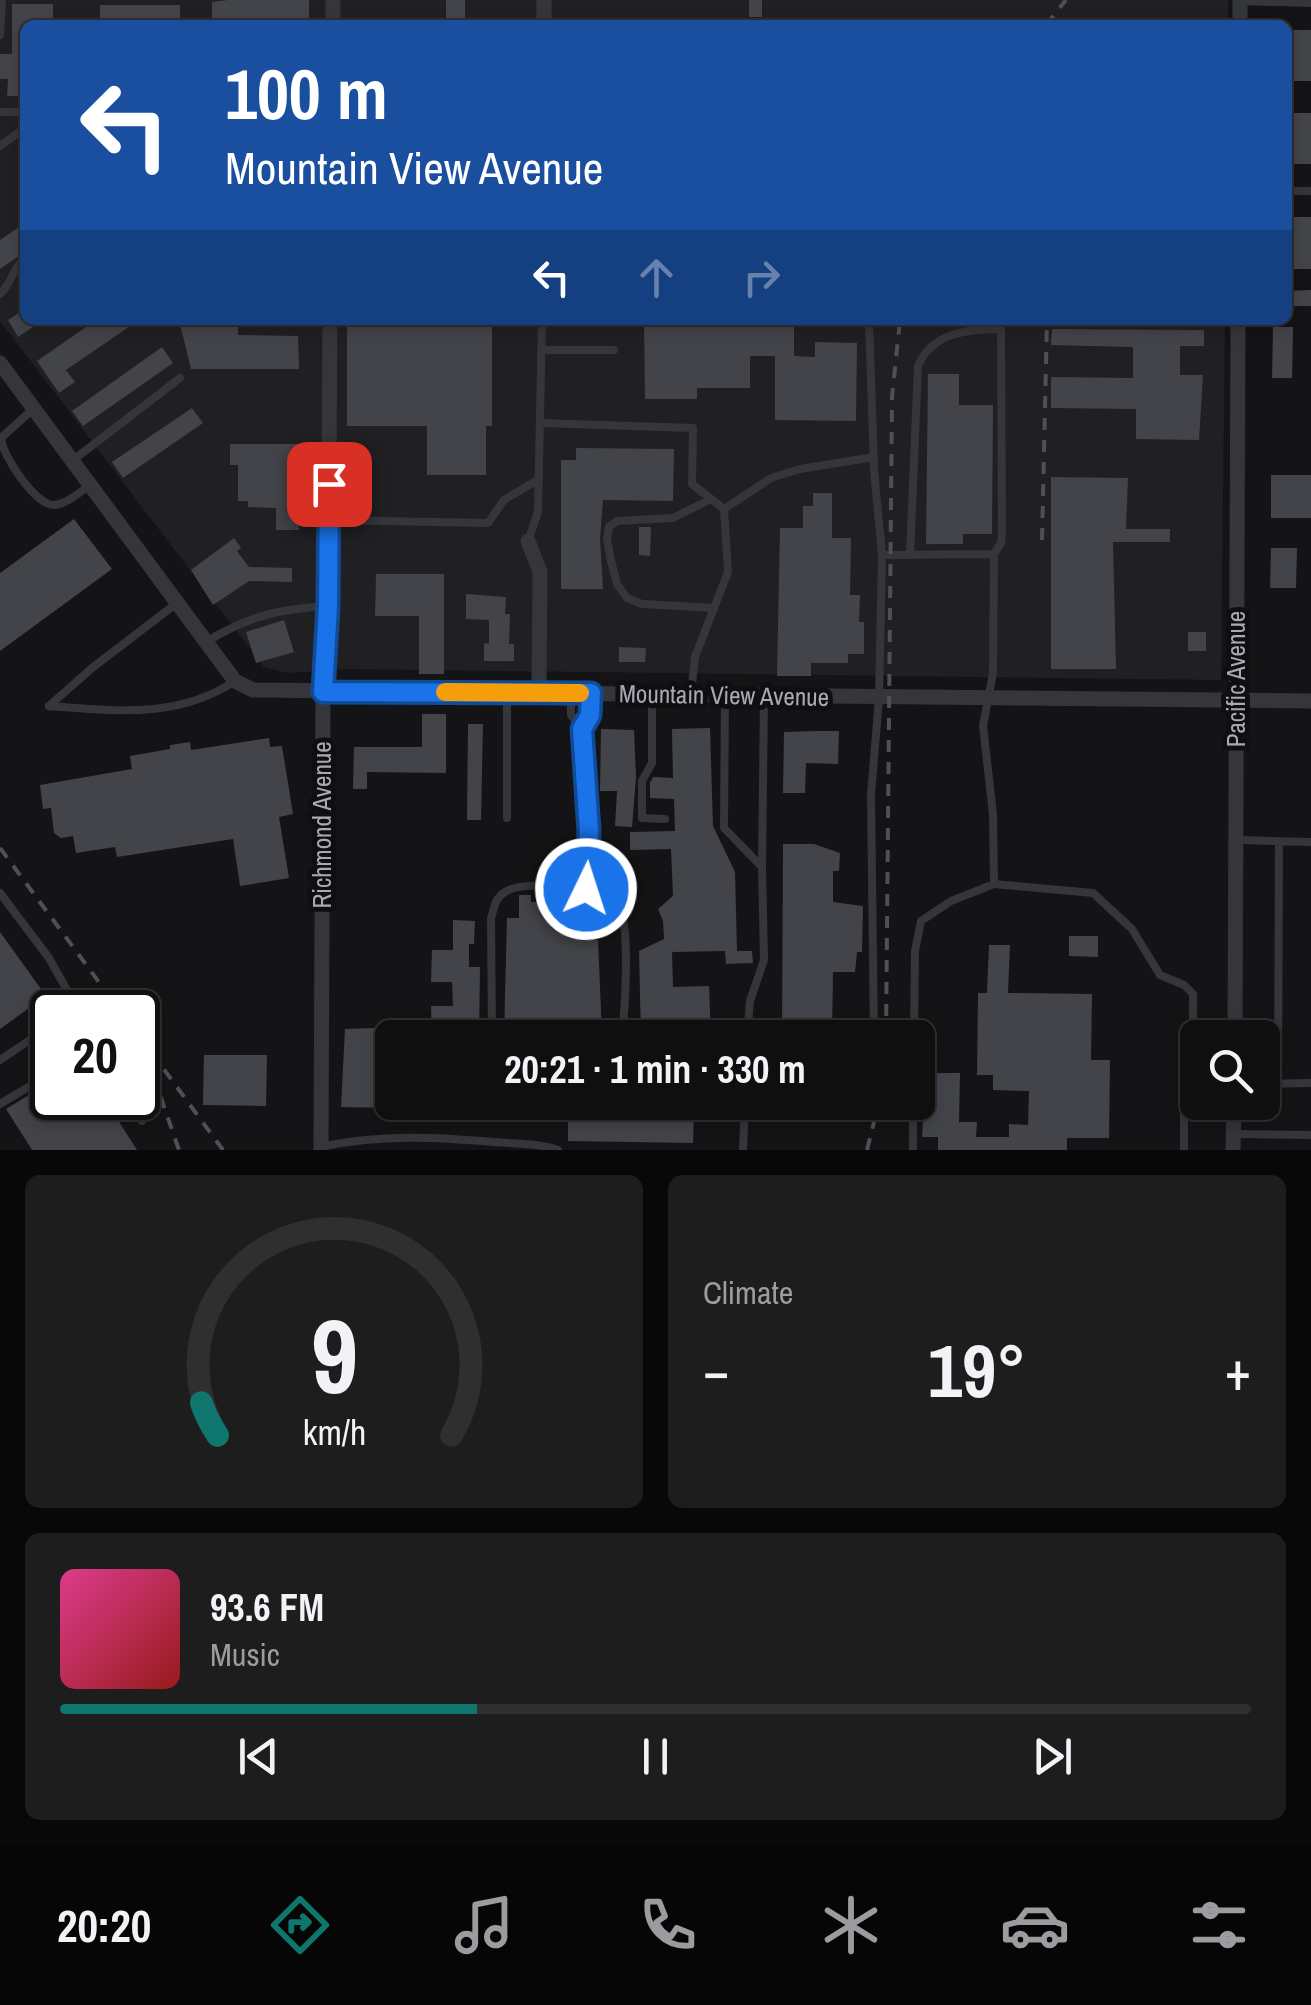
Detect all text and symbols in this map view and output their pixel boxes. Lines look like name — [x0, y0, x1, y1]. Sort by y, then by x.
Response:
text: 100 m — [225, 47, 388, 141]
icon: left — [60, 60, 190, 190]
text: Mountain View Avenue — [225, 137, 603, 198]
icon: left — [524, 250, 579, 305]
icon: ahead — [629, 250, 684, 305]
icon: right — [734, 250, 789, 305]
pin — [287, 442, 372, 527]
icon: arrive — [302, 457, 357, 512]
street label: Pacific Avenue — [1219, 611, 1253, 747]
street label: Mountain View Avenue — [619, 676, 829, 714]
street label: Richmond Avenue — [305, 741, 339, 909]
position arrow — [534, 837, 638, 941]
speed limit sign: 20 — [30, 990, 160, 1120]
map controls — [1180, 1020, 1280, 1120]
button: search — [1180, 1020, 1280, 1120]
text: 20:21 · 1 min · 330 m — [504, 1044, 806, 1095]
text: Climate — [703, 1271, 793, 1314]
text: 9 — [310, 1285, 358, 1425]
text: 19° — [928, 1319, 1026, 1420]
text: − — [703, 1333, 729, 1407]
text: + — [1225, 1333, 1251, 1407]
text: km/h — [302, 1408, 366, 1456]
text: 93.6 FM — [210, 1582, 324, 1633]
text: Music — [210, 1633, 280, 1676]
icon: previous — [231, 1729, 286, 1784]
icon: pause — [628, 1729, 683, 1784]
icon: next — [1025, 1729, 1080, 1784]
icon: directions — [265, 1890, 335, 1960]
icon: music — [449, 1890, 519, 1960]
icon: phone — [633, 1890, 703, 1960]
icon: climate — [816, 1890, 886, 1960]
icon: car — [1000, 1890, 1070, 1960]
icon: filters — [1184, 1890, 1254, 1960]
text: 20:20 — [57, 1895, 151, 1956]

